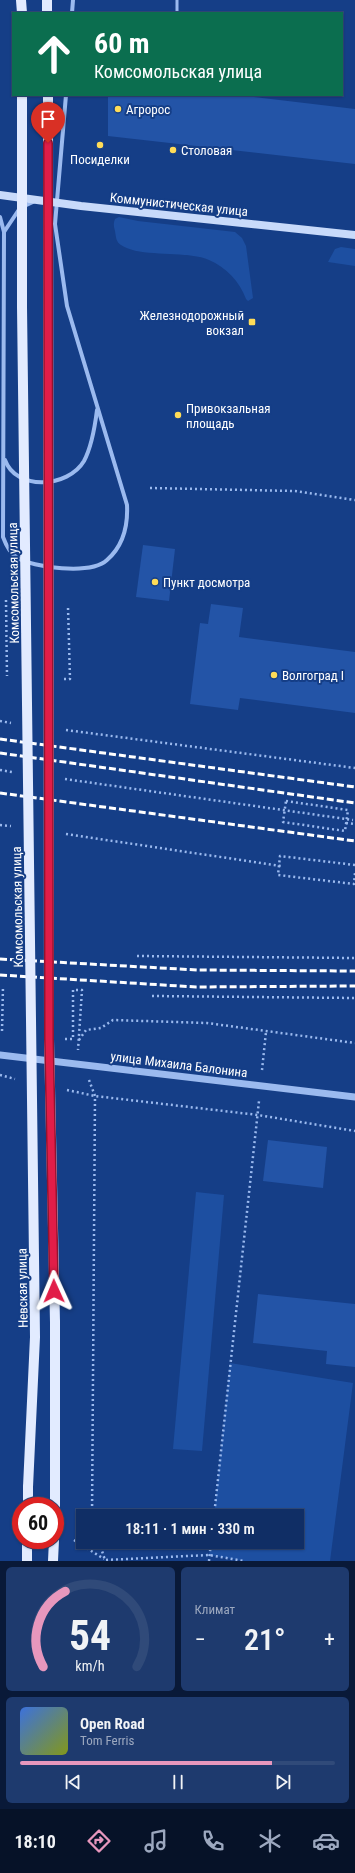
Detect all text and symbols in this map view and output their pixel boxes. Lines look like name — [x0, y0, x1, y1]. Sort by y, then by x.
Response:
text: 60 m — [94, 27, 150, 60]
icon: ahead — [28, 28, 80, 80]
text: Комсомольская улица — [94, 61, 262, 82]
pin — [31, 102, 65, 143]
place label: Агророс — [126, 102, 170, 117]
marker: Агророс — [113, 104, 123, 114]
icon: arrive — [37, 108, 59, 130]
marker: Посиделки — [95, 140, 105, 150]
place label: Столовая — [181, 143, 232, 158]
marker: Столовая — [168, 145, 178, 155]
place label: Посиделки — [70, 152, 130, 167]
street label: Коммунистическая улица — [109, 190, 249, 219]
place label: Железнодорожный вокзал — [140, 308, 244, 338]
marker: Железнодорожный вокзал — [247, 317, 257, 327]
place label: Привокзальная площадь — [186, 401, 270, 431]
marker: Привокзальная площадь — [173, 410, 183, 420]
street label: Комсомольская улица — [5, 522, 22, 644]
place label: Пункт досмотра — [163, 575, 250, 590]
marker: Пункт досмотра — [150, 577, 160, 587]
place label: Волгоград I — [282, 668, 344, 683]
marker: Волгоград I — [269, 670, 279, 680]
street label: Комсомольская улица — [9, 846, 26, 968]
street label: улица Михаила Балонина — [110, 1049, 248, 1080]
street label: Невская улица — [14, 1248, 31, 1328]
position arrow — [33, 1270, 75, 1312]
speed limit sign: 60 — [12, 1497, 64, 1549]
text: 18:11 · 1 мин · 330 m — [125, 1520, 255, 1538]
text: Климат — [195, 1602, 235, 1617]
text: 54 — [69, 1611, 111, 1660]
text: 21° — [244, 1622, 286, 1657]
text: − — [195, 1627, 206, 1652]
text: + — [324, 1627, 335, 1652]
text: km/h — [76, 1658, 105, 1674]
text: Open Road — [80, 1715, 145, 1733]
text: Tom Ferris — [80, 1733, 134, 1748]
icon: previous — [62, 1771, 84, 1793]
icon: pause — [167, 1771, 189, 1793]
icon: next — [272, 1771, 294, 1793]
icon: directions — [85, 1827, 113, 1855]
icon: music — [142, 1827, 170, 1855]
icon: phone — [199, 1827, 227, 1855]
icon: climate — [256, 1827, 284, 1855]
icon: car — [312, 1827, 340, 1855]
text: 18:10 — [14, 1831, 56, 1852]

